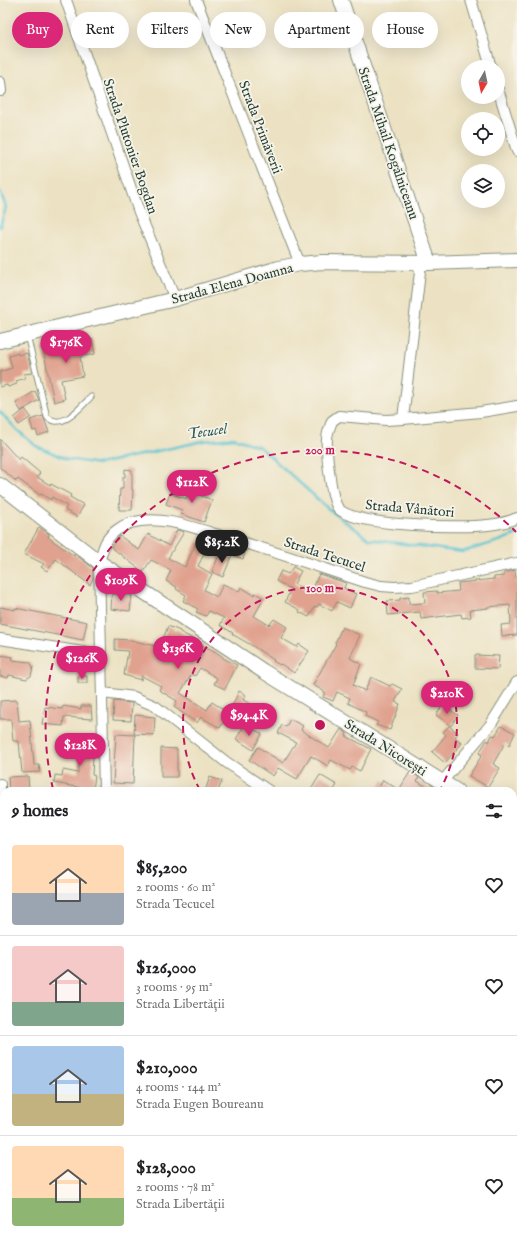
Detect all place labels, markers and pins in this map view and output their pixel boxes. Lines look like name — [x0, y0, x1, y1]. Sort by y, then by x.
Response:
pin: $176K — [38, 330, 94, 364]
pin: $112K — [164, 470, 220, 504]
pin: $85.2K — [189, 530, 255, 564]
pin: $109K — [93, 568, 149, 602]
pin: $136K — [150, 636, 206, 670]
pin: $126K — [54, 646, 110, 680]
pin: $210K — [419, 681, 475, 715]
pin: $94.4K — [216, 703, 282, 737]
centre of rings — [313, 718, 327, 732]
pin: $128K — [52, 733, 108, 767]

